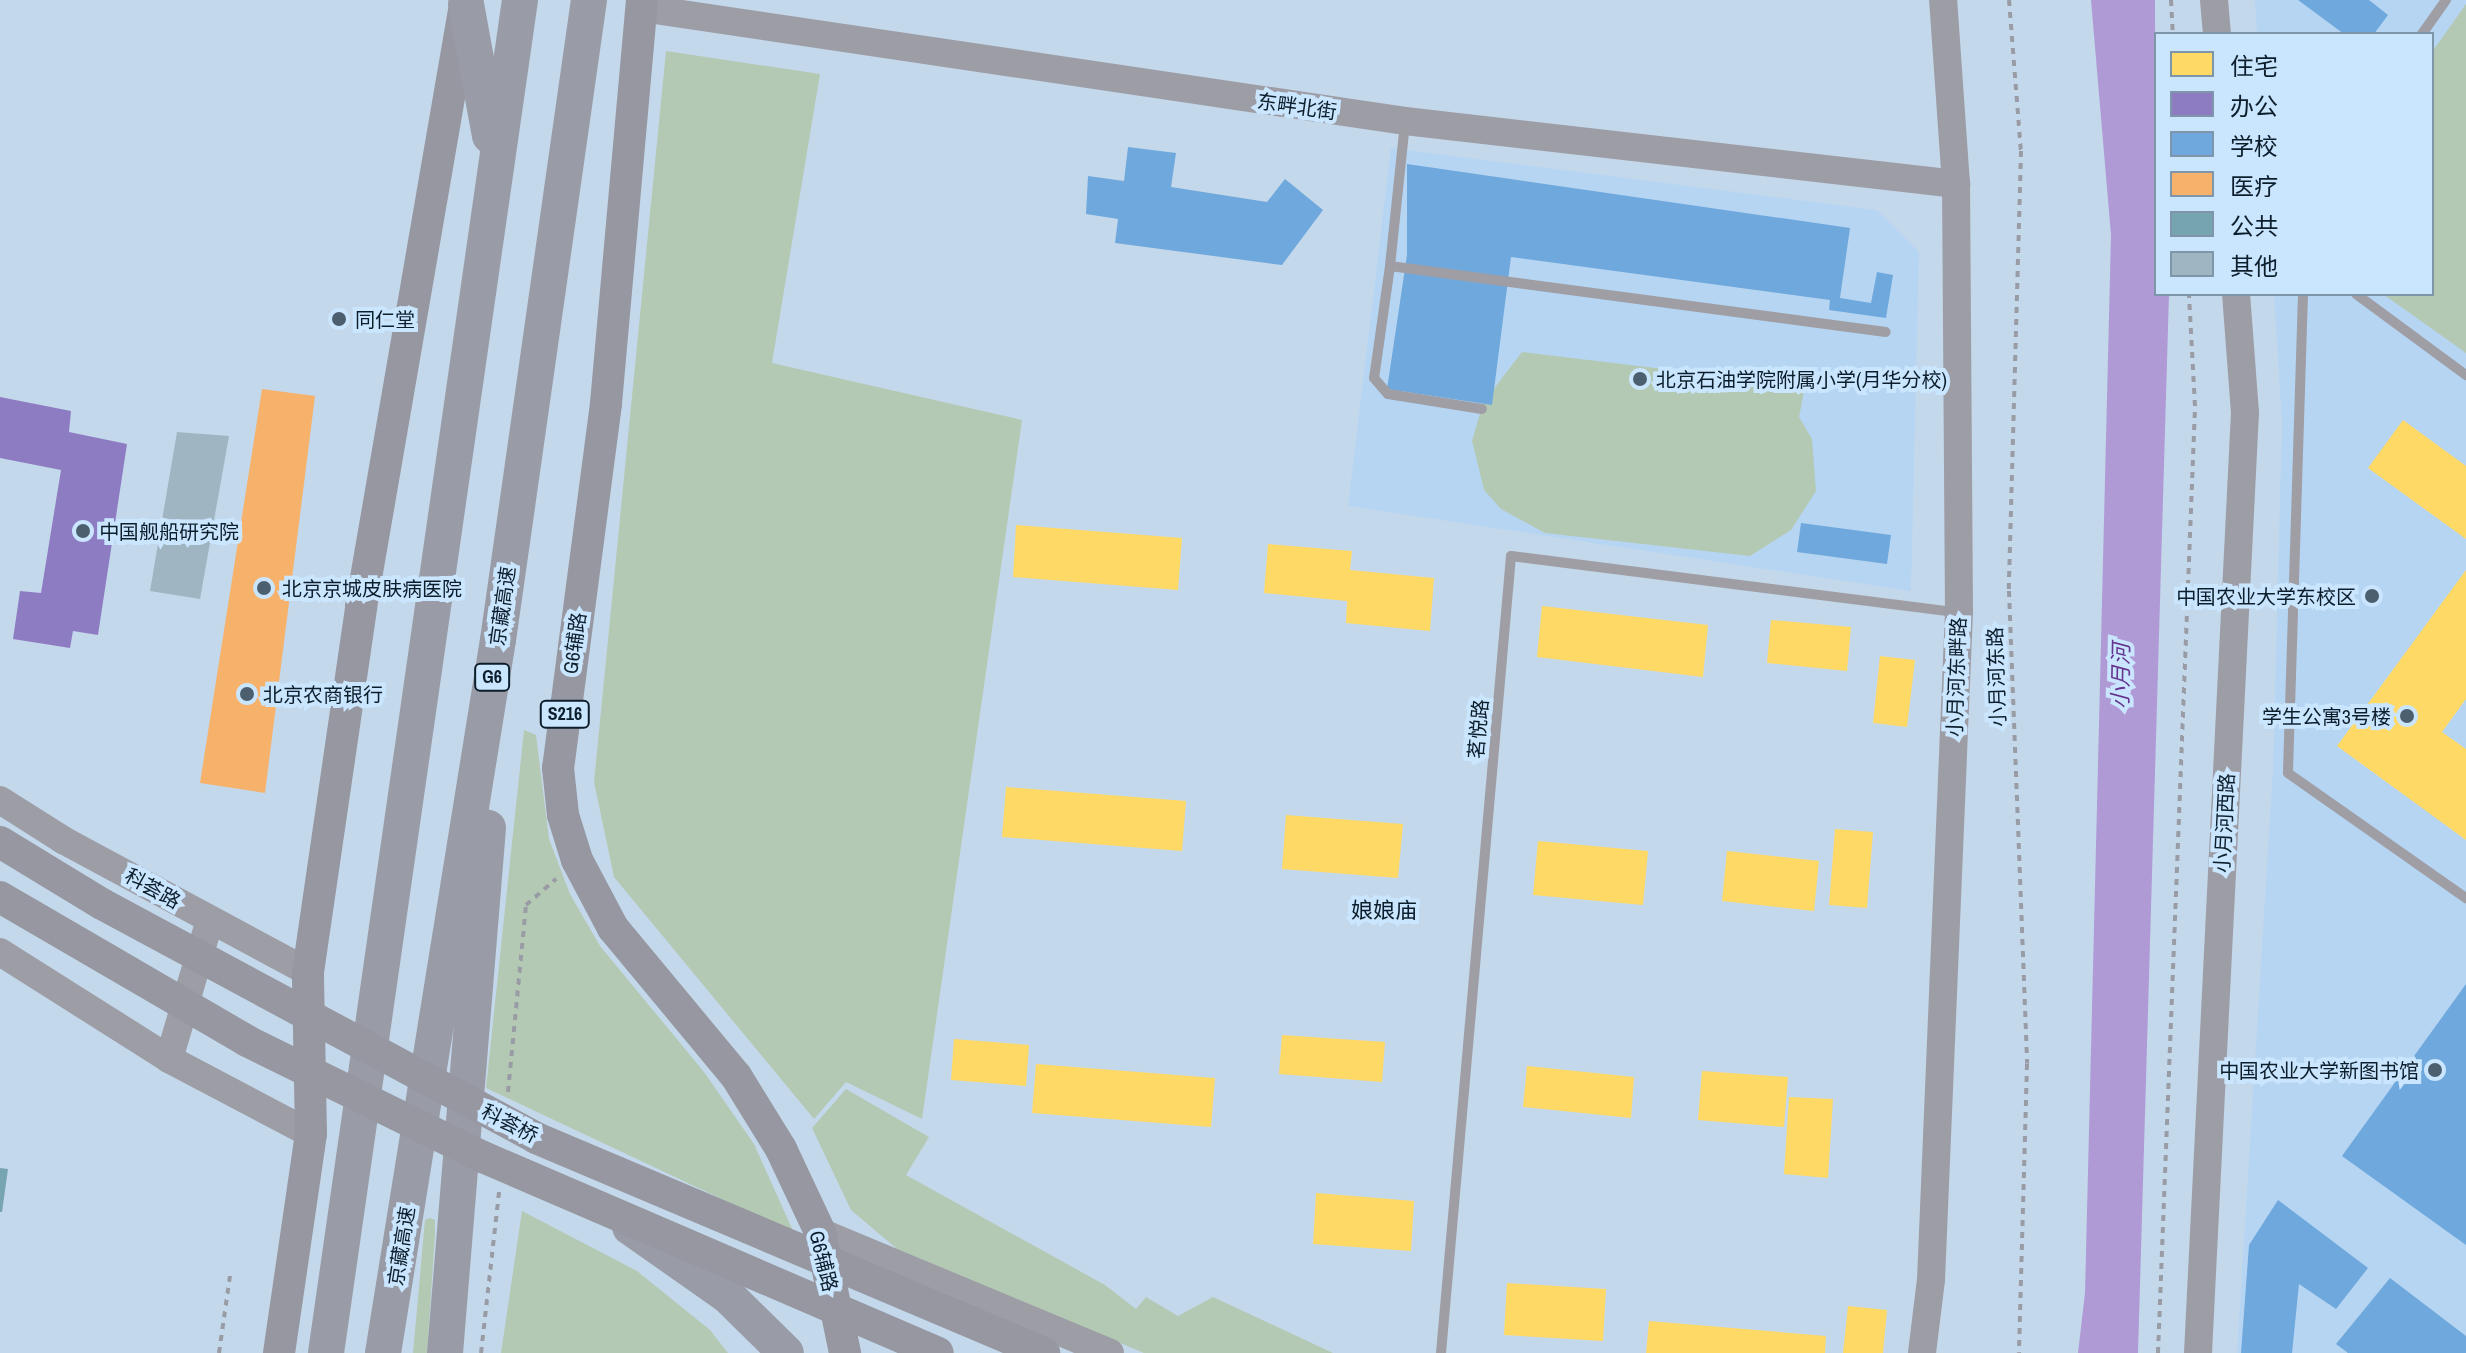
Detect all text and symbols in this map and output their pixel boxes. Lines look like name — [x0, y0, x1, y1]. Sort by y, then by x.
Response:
legend — [2154, 32, 2434, 296]
text: 住宅 — [2230, 50, 2278, 82]
street label: 东畔北街 — [1256, 89, 1338, 123]
text: 办公 — [2230, 90, 2278, 122]
text: 学校 — [2230, 130, 2278, 162]
text: 医疗 — [2230, 170, 2278, 202]
text: 公共 — [2230, 210, 2278, 242]
text: 其他 — [2230, 250, 2278, 282]
place label: 同仁堂 — [355, 307, 415, 331]
marker: 同仁堂 — [330, 310, 348, 328]
place label: 北京石油学院附属小学(月华分校) — [1656, 367, 1947, 391]
marker: 北京石油学院附属小学(月华分校) — [1631, 370, 1649, 388]
place label: 中国舰船研究院 — [99, 519, 239, 543]
marker: 中国舰船研究院 — [74, 522, 92, 540]
street label: 京藏高速 — [485, 565, 519, 647]
place label: 北京京城皮肤病医院 — [282, 576, 462, 600]
marker: 北京京城皮肤病医院 — [253, 577, 275, 599]
place label: 中国农业大学东校区 — [2176, 584, 2356, 608]
marker: 中国农业大学东校区 — [2363, 587, 2381, 605]
street label: G6辅路 — [558, 611, 590, 675]
street label: 小月河东畔路 — [1942, 617, 1970, 737]
street label: 小月河东路 — [1982, 627, 2010, 727]
water label: 小月河 — [2107, 643, 2135, 709]
road number: G6 — [474, 663, 510, 691]
place label: 北京农商银行 — [263, 682, 383, 706]
marker: 北京农商银行 — [238, 685, 256, 703]
street label: 茗悦路 — [1463, 698, 1493, 760]
road number: S216 — [539, 700, 591, 728]
place label: 学生公寓3号楼 — [2262, 704, 2391, 728]
marker: 学生公寓3号楼 — [2398, 707, 2416, 725]
street label: 小月河西路 — [2209, 772, 2239, 874]
street label: 科荟路 — [121, 863, 185, 913]
district label: 娘娘庙 — [1351, 898, 1417, 924]
place label: 中国农业大学新图书馆 — [2219, 1058, 2419, 1082]
marker: 中国农业大学新图书馆 — [2426, 1061, 2444, 1079]
street label: 科荟桥 — [478, 1099, 542, 1147]
street label: 京藏高速 — [383, 1205, 419, 1287]
street label: G6辅路 — [805, 1228, 843, 1294]

